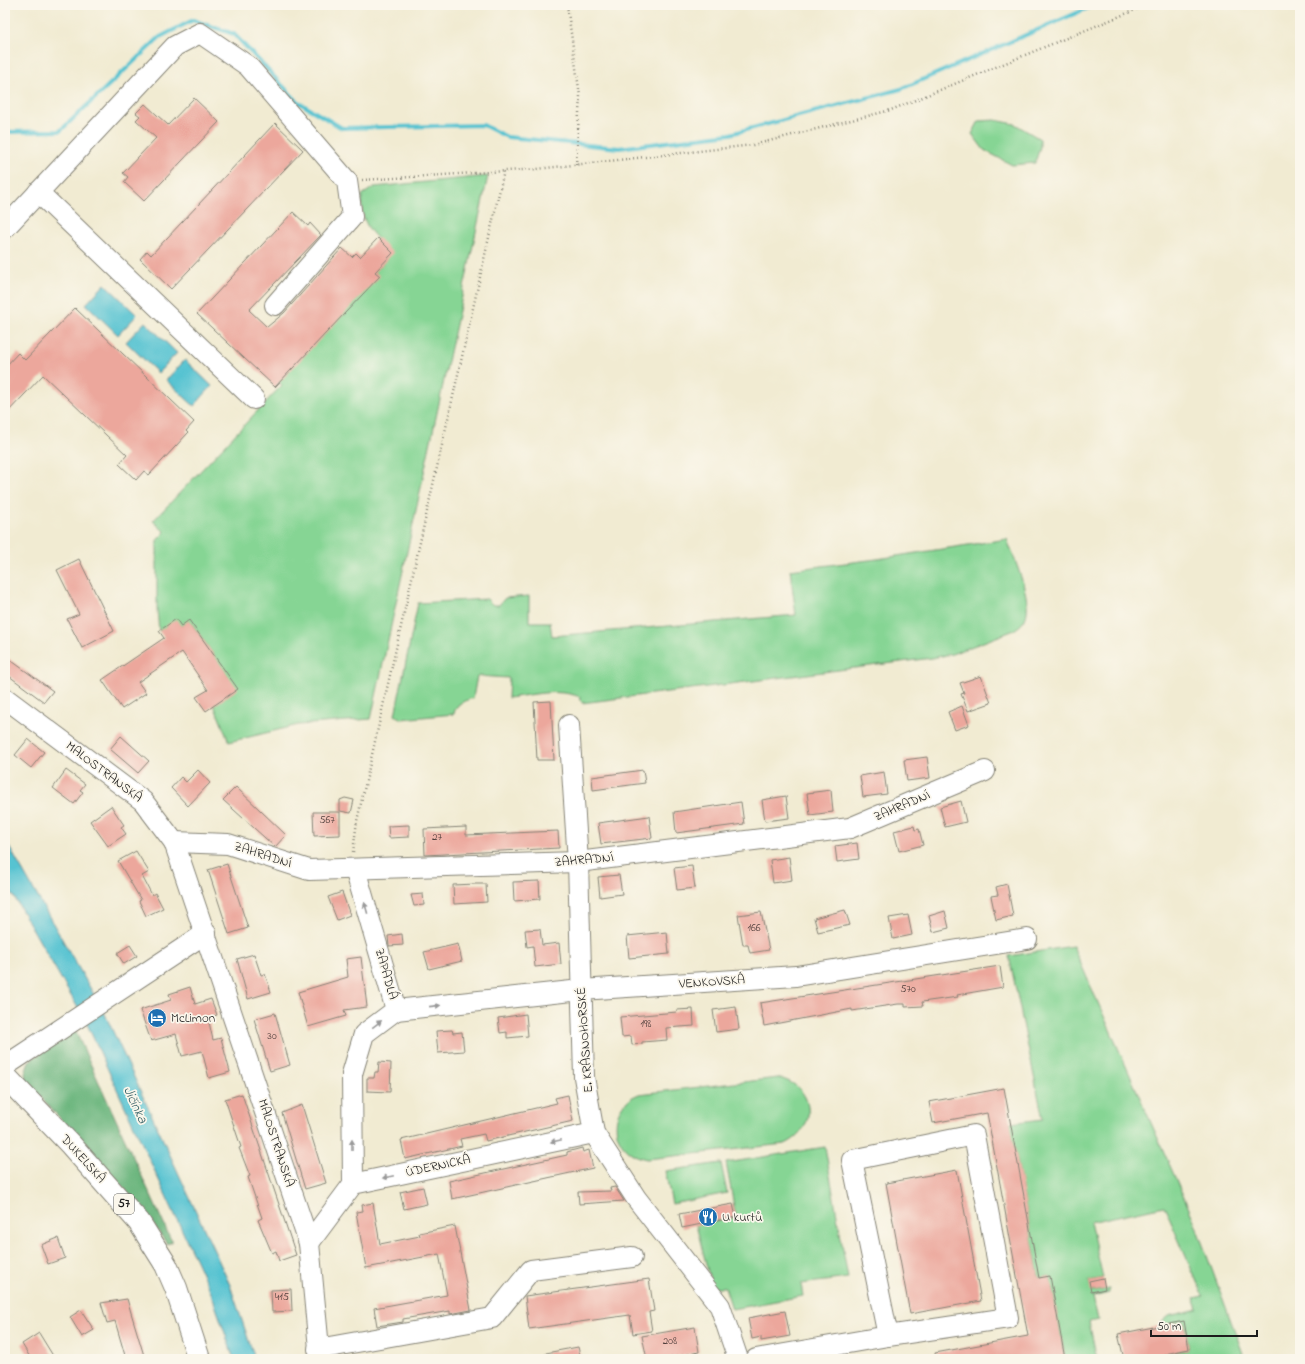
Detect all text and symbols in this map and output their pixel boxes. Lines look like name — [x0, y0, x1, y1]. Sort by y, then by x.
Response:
street label: MALOSTRANSKÁ — [62, 737, 146, 807]
street label: ZAHRADNÍ — [871, 786, 933, 826]
house number: 567 — [319, 812, 335, 828]
house number: 27 — [432, 829, 442, 845]
street label: ZAHRADNÍ — [232, 837, 294, 873]
street label: ZAHRADNÍ — [554, 848, 614, 872]
one-way arrow — [363, 902, 369, 914]
house number: 166 — [747, 920, 761, 936]
street label: ZAPADLÁ — [370, 946, 402, 1002]
street label: VENKOVSKÁ — [677, 970, 746, 994]
house number: 570 — [900, 981, 916, 997]
street label: E. KRÁSNOHORSKÉ — [572, 986, 598, 1094]
one-way arrow — [429, 1002, 441, 1009]
hotel icon: McLimon — [146, 1007, 168, 1029]
place label: McLimon — [171, 1009, 215, 1028]
house number: 198 — [641, 1016, 651, 1032]
one-way arrow — [371, 1020, 382, 1028]
house number: 30 — [267, 1028, 277, 1044]
water label: Jičínka — [117, 1083, 153, 1127]
street label: MALOSTRANSKÁ — [253, 1096, 299, 1190]
street label: DUKELSKÁ — [55, 1130, 110, 1187]
one-way arrow — [349, 1139, 356, 1151]
one-way arrow — [550, 1139, 562, 1145]
street label: ÚDERNICKÁ — [404, 1150, 472, 1182]
one-way arrow — [382, 1174, 394, 1180]
road number: 57 — [114, 1194, 134, 1214]
restaurant icon: U kurtů — [697, 1206, 719, 1228]
place label: U kurtů — [722, 1208, 762, 1227]
house number: 415 — [275, 1289, 289, 1305]
scale bar — [1151, 1312, 1257, 1338]
text: 50 m — [1157, 1318, 1181, 1336]
house number: 208 — [663, 1333, 677, 1349]

